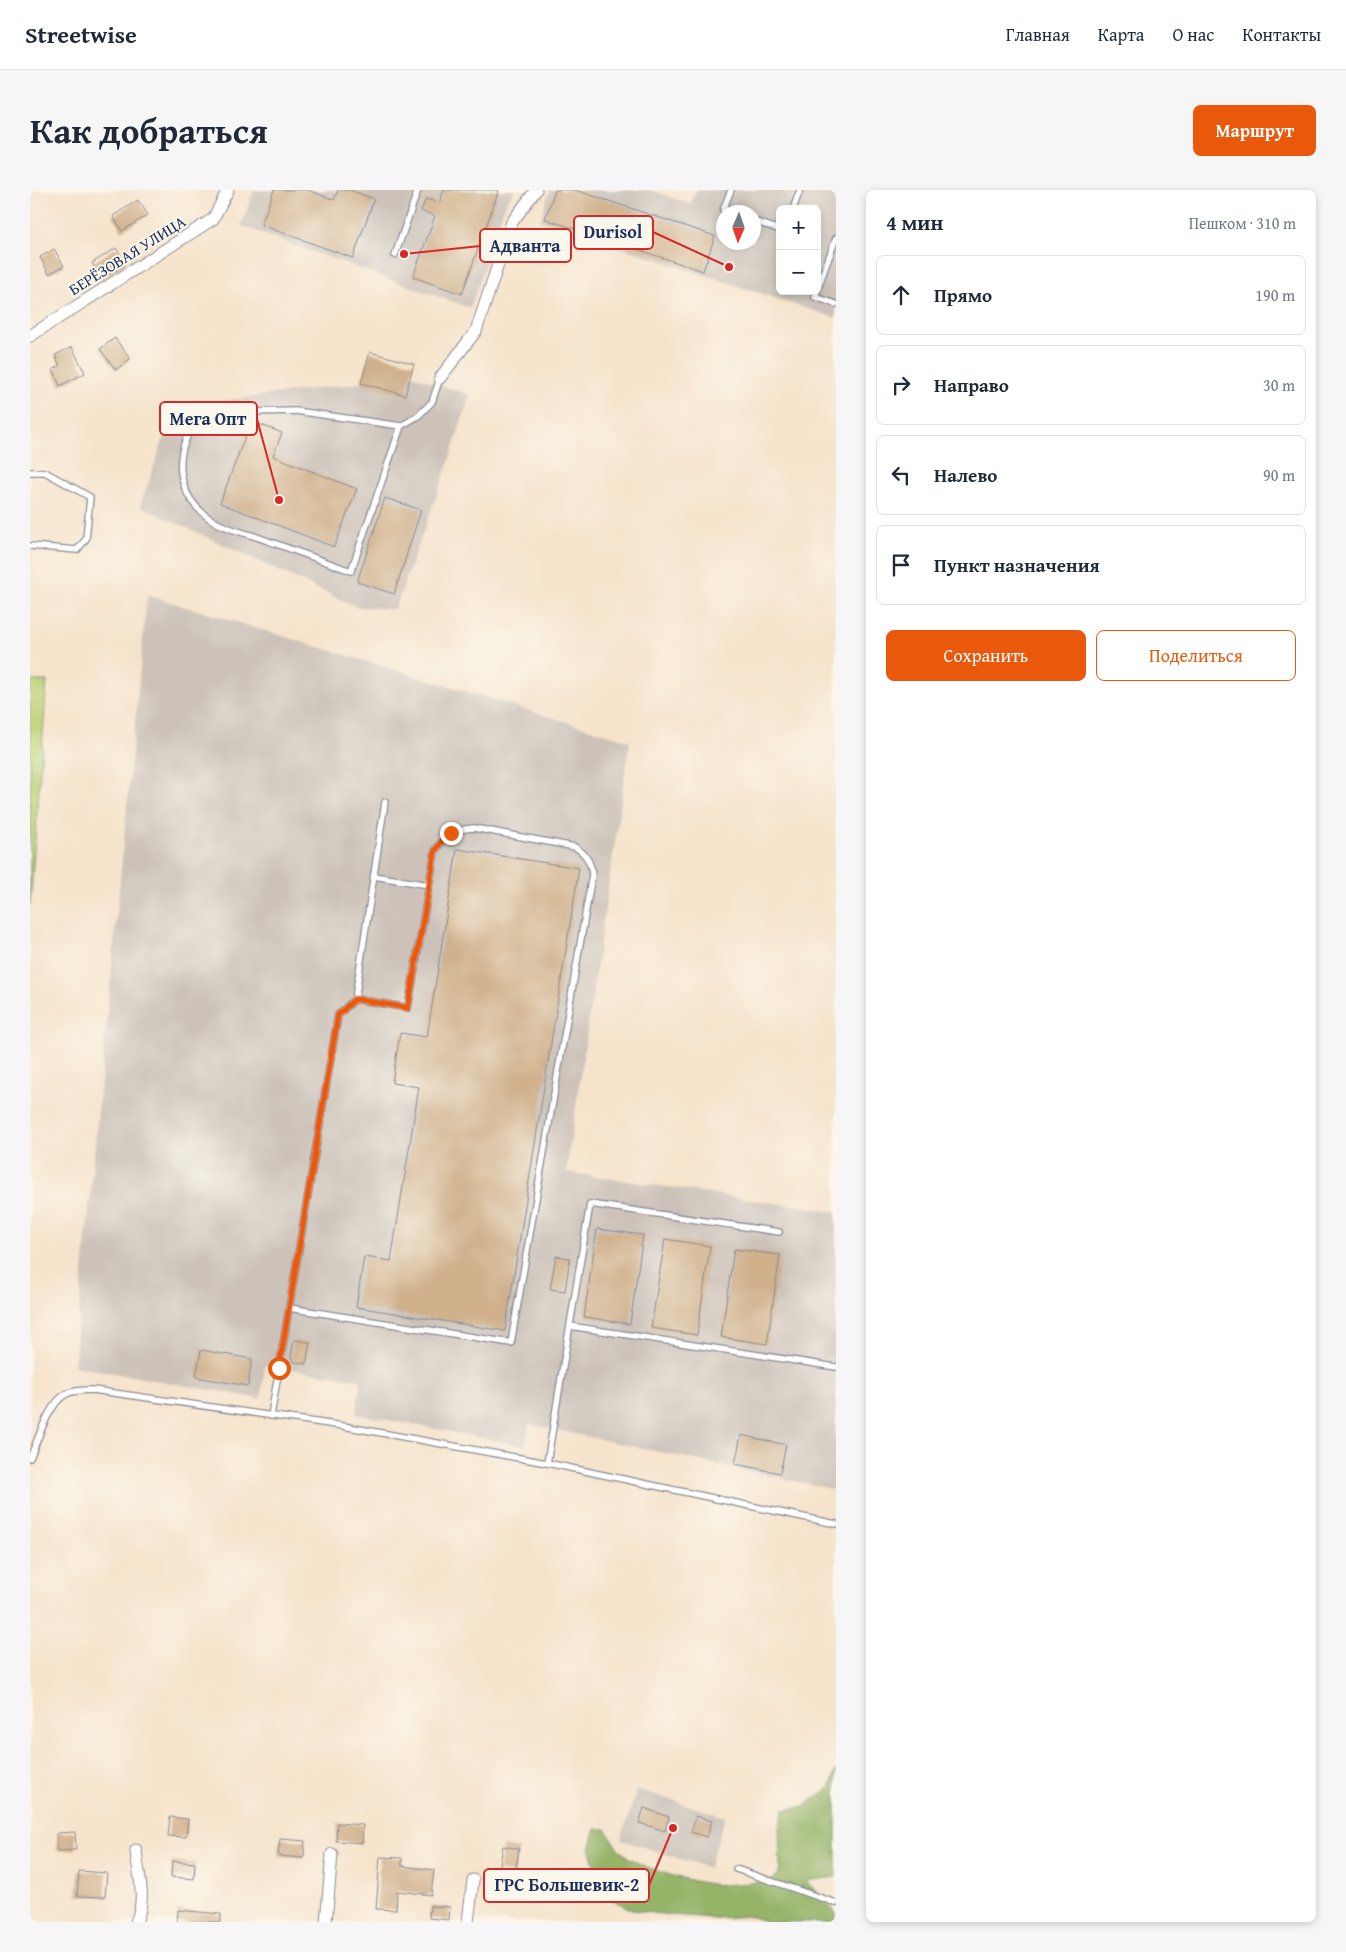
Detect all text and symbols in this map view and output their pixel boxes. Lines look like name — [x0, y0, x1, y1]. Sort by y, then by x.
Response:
text: Streetwise — [25, 17, 137, 52]
text: Главная — [1006, 21, 1070, 48]
text: Карта — [1098, 21, 1144, 48]
text: О нас — [1172, 21, 1214, 48]
text: Контакты — [1242, 21, 1321, 48]
text: Как добраться — [30, 105, 268, 156]
button: Маршрут — [1193, 105, 1316, 156]
north arrow — [716, 205, 761, 250]
map controls — [776, 205, 821, 295]
button: + — [776, 205, 821, 250]
text: 4 мин — [886, 207, 943, 238]
street label: БЕРЁЗОВАЯ УЛИЦА — [64, 209, 191, 301]
text: Пешком · 310 m — [1189, 211, 1296, 235]
callout: Durisol — [574, 216, 653, 249]
text: Durisol — [584, 218, 643, 245]
callout: Адванта — [480, 229, 571, 262]
text: Адванта — [489, 232, 561, 259]
button: − — [776, 250, 821, 295]
icon: ahead — [887, 281, 915, 309]
text: Прямо — [934, 281, 992, 309]
text: 190 m — [1255, 283, 1295, 307]
icon: right — [887, 371, 915, 399]
text: Направо — [934, 371, 1009, 399]
text: 30 m — [1263, 373, 1295, 397]
callout: Мега Опт — [160, 402, 257, 435]
text: Мега Опт — [170, 405, 247, 432]
icon: left — [887, 461, 915, 489]
text: Налево — [934, 461, 997, 489]
text: 90 m — [1263, 463, 1295, 487]
icon: arrive — [887, 551, 915, 579]
text: Пункт назначения — [934, 551, 1100, 579]
button: Сохранить — [886, 630, 1086, 681]
button: Поделиться — [1096, 630, 1296, 681]
route end — [440, 822, 463, 845]
route start — [268, 1357, 291, 1380]
callout: ГРС Большевик-2 — [484, 1869, 649, 1902]
text: ГРС Большевик-2 — [495, 1871, 639, 1898]

